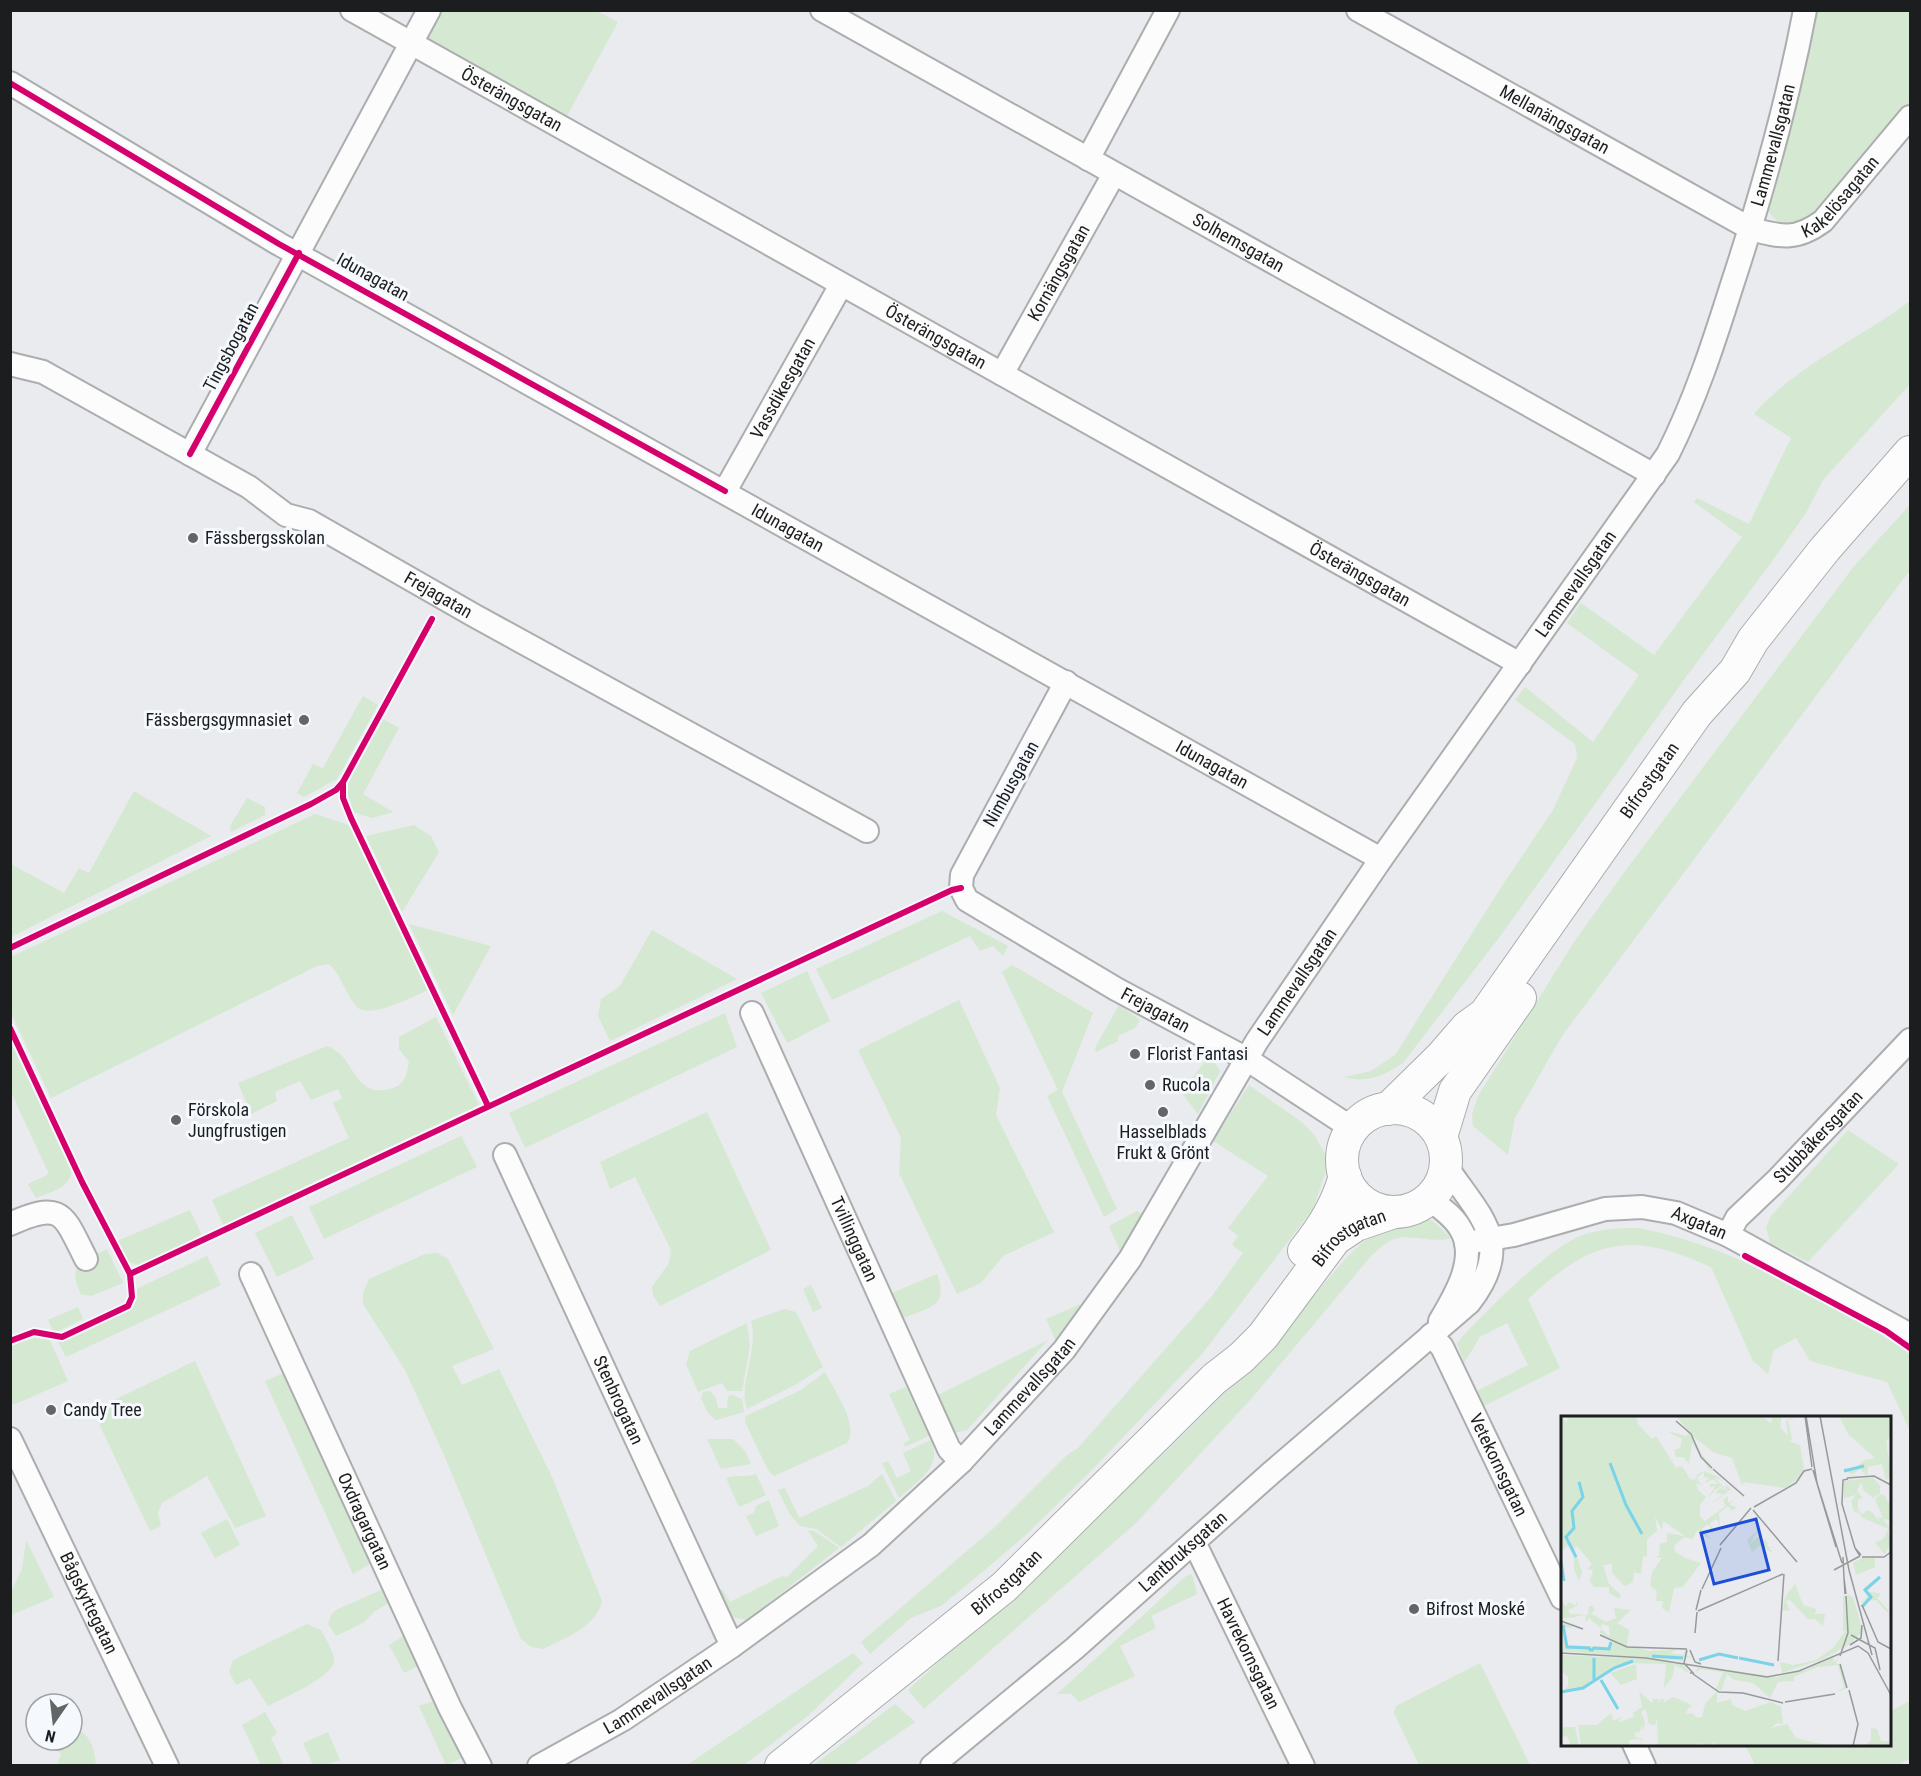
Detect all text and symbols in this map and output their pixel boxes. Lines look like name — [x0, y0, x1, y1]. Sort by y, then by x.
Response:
street label: Österängsgatan — [458, 62, 566, 136]
street label: Mellanängsgatan — [1496, 80, 1613, 158]
street label: Lammevallsgatan — [1746, 82, 1799, 209]
street label: Kakelösagatan — [1798, 151, 1883, 242]
street label: Solhemsgatan — [1189, 208, 1288, 276]
street label: Kornängsgatan — [1023, 221, 1094, 325]
street label: Idunagatan — [333, 248, 413, 305]
street label: Tingsbogatan — [198, 299, 263, 395]
street label: Österängsgatan — [882, 300, 990, 373]
street label: Vassdikesgatan — [746, 334, 819, 442]
street label: Idunagatan — [748, 499, 828, 556]
street label: Lammevallsgatan — [1531, 526, 1620, 641]
place label: Fässbergsskolan — [205, 527, 325, 548]
marker: Fässbergsskolan — [186, 531, 200, 545]
street label: Österängsgatan — [1306, 537, 1414, 611]
street label: Frejagatan — [401, 567, 476, 622]
place label: Fässbergsgymnasiet — [146, 709, 292, 730]
marker: Fässbergsgymnasiet — [297, 713, 311, 727]
street label: Idunagatan — [1172, 736, 1252, 793]
street label: Nimbusgatan — [978, 737, 1043, 830]
street label: Bifrostgatan — [1615, 738, 1683, 822]
street label: Lammevallsgatan — [1253, 924, 1341, 1039]
street label: Frejagatan — [1118, 983, 1194, 1037]
place label: Florist Fantasi — [1147, 1043, 1248, 1064]
marker: Florist Fantasi — [1128, 1047, 1142, 1061]
place label: Rucola — [1162, 1074, 1210, 1095]
marker: Rucola — [1143, 1078, 1157, 1092]
street label: Stubbåkersgatan — [1769, 1086, 1867, 1187]
place label: Förskola Jungfrustigen — [188, 1099, 287, 1141]
marker: Hasselblads Frukt & Grönt — [1156, 1105, 1170, 1119]
marker: Förskola Jungfrustigen — [169, 1113, 183, 1127]
place label: Hasselblads Frukt & Grönt — [1116, 1121, 1210, 1163]
street label: Tvillinggatan — [826, 1193, 883, 1284]
street label: Axgatan — [1668, 1201, 1730, 1243]
street label: Bifrostgatan — [1307, 1205, 1389, 1270]
street label: Lammevallsgatan — [980, 1333, 1080, 1440]
street label: Stenbrogatan — [589, 1352, 648, 1448]
place label: Candy Tree — [63, 1399, 142, 1420]
marker: Candy Tree — [44, 1403, 58, 1417]
street label: Vetekornsgatan — [1465, 1410, 1532, 1520]
inset map — [1561, 1416, 1891, 1746]
street label: Oxdragargatan — [334, 1469, 396, 1573]
street label: Lantbruksgatan — [1134, 1507, 1231, 1596]
street label: Bifrostgatan — [967, 1545, 1046, 1619]
street label: Bågskyttegatan — [56, 1549, 123, 1657]
street label: Havrekornsgatan — [1213, 1594, 1285, 1712]
place label: Bifrost Moské — [1426, 1598, 1525, 1619]
marker: Bifrost Moské — [1407, 1602, 1421, 1616]
street label: Lammevallsgatan — [599, 1652, 715, 1738]
north arrow — [24, 1692, 84, 1752]
text: N — [43, 1726, 58, 1746]

